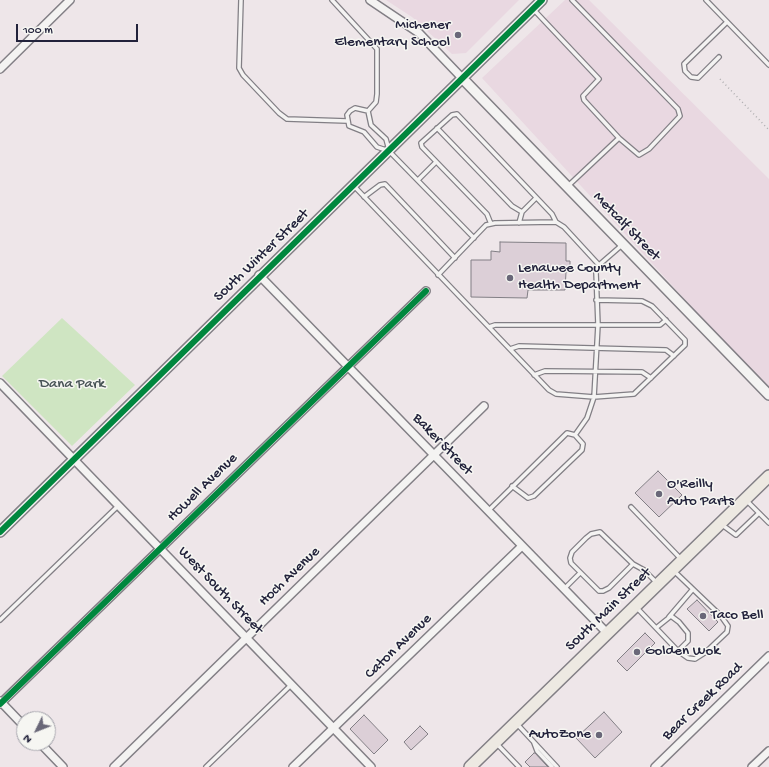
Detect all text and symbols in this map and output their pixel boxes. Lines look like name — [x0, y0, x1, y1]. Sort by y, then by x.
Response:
scale bar — [18, 16, 140, 42]
place label: Michener Elementary School — [334, 17, 450, 52]
text: 100 m — [23, 24, 53, 38]
marker: Michener Elementary School — [453, 30, 463, 40]
street label: Metcalf Street — [589, 189, 663, 265]
street label: South Winter Street — [211, 206, 313, 306]
place label: Lenawee County Health Department — [518, 260, 640, 295]
marker: Lenawee County Health Department — [505, 273, 515, 283]
park label: Dana Park — [39, 376, 105, 394]
street label: Baker Street — [408, 410, 476, 480]
street label: Howell Avenue — [164, 450, 242, 526]
place label: O'Reilly Auto Parts — [667, 476, 734, 511]
marker: O'Reilly Auto Parts — [654, 489, 664, 499]
street label: West South Street — [174, 543, 266, 639]
street label: Hoch Avenue — [256, 543, 324, 611]
street label: South Main Street — [562, 565, 656, 655]
place label: Taco Bell — [711, 607, 764, 625]
street label: Caton Avenue — [362, 611, 436, 683]
marker: Taco Bell — [698, 611, 708, 621]
place label: Golden Wok — [645, 643, 720, 661]
marker: Golden Wok — [632, 647, 642, 657]
street label: Bear Creek Road — [659, 659, 747, 745]
north arrow — [16, 711, 56, 751]
place label: AutoZone — [529, 726, 591, 744]
marker: AutoZone — [594, 730, 604, 740]
text: N — [21, 732, 35, 745]

